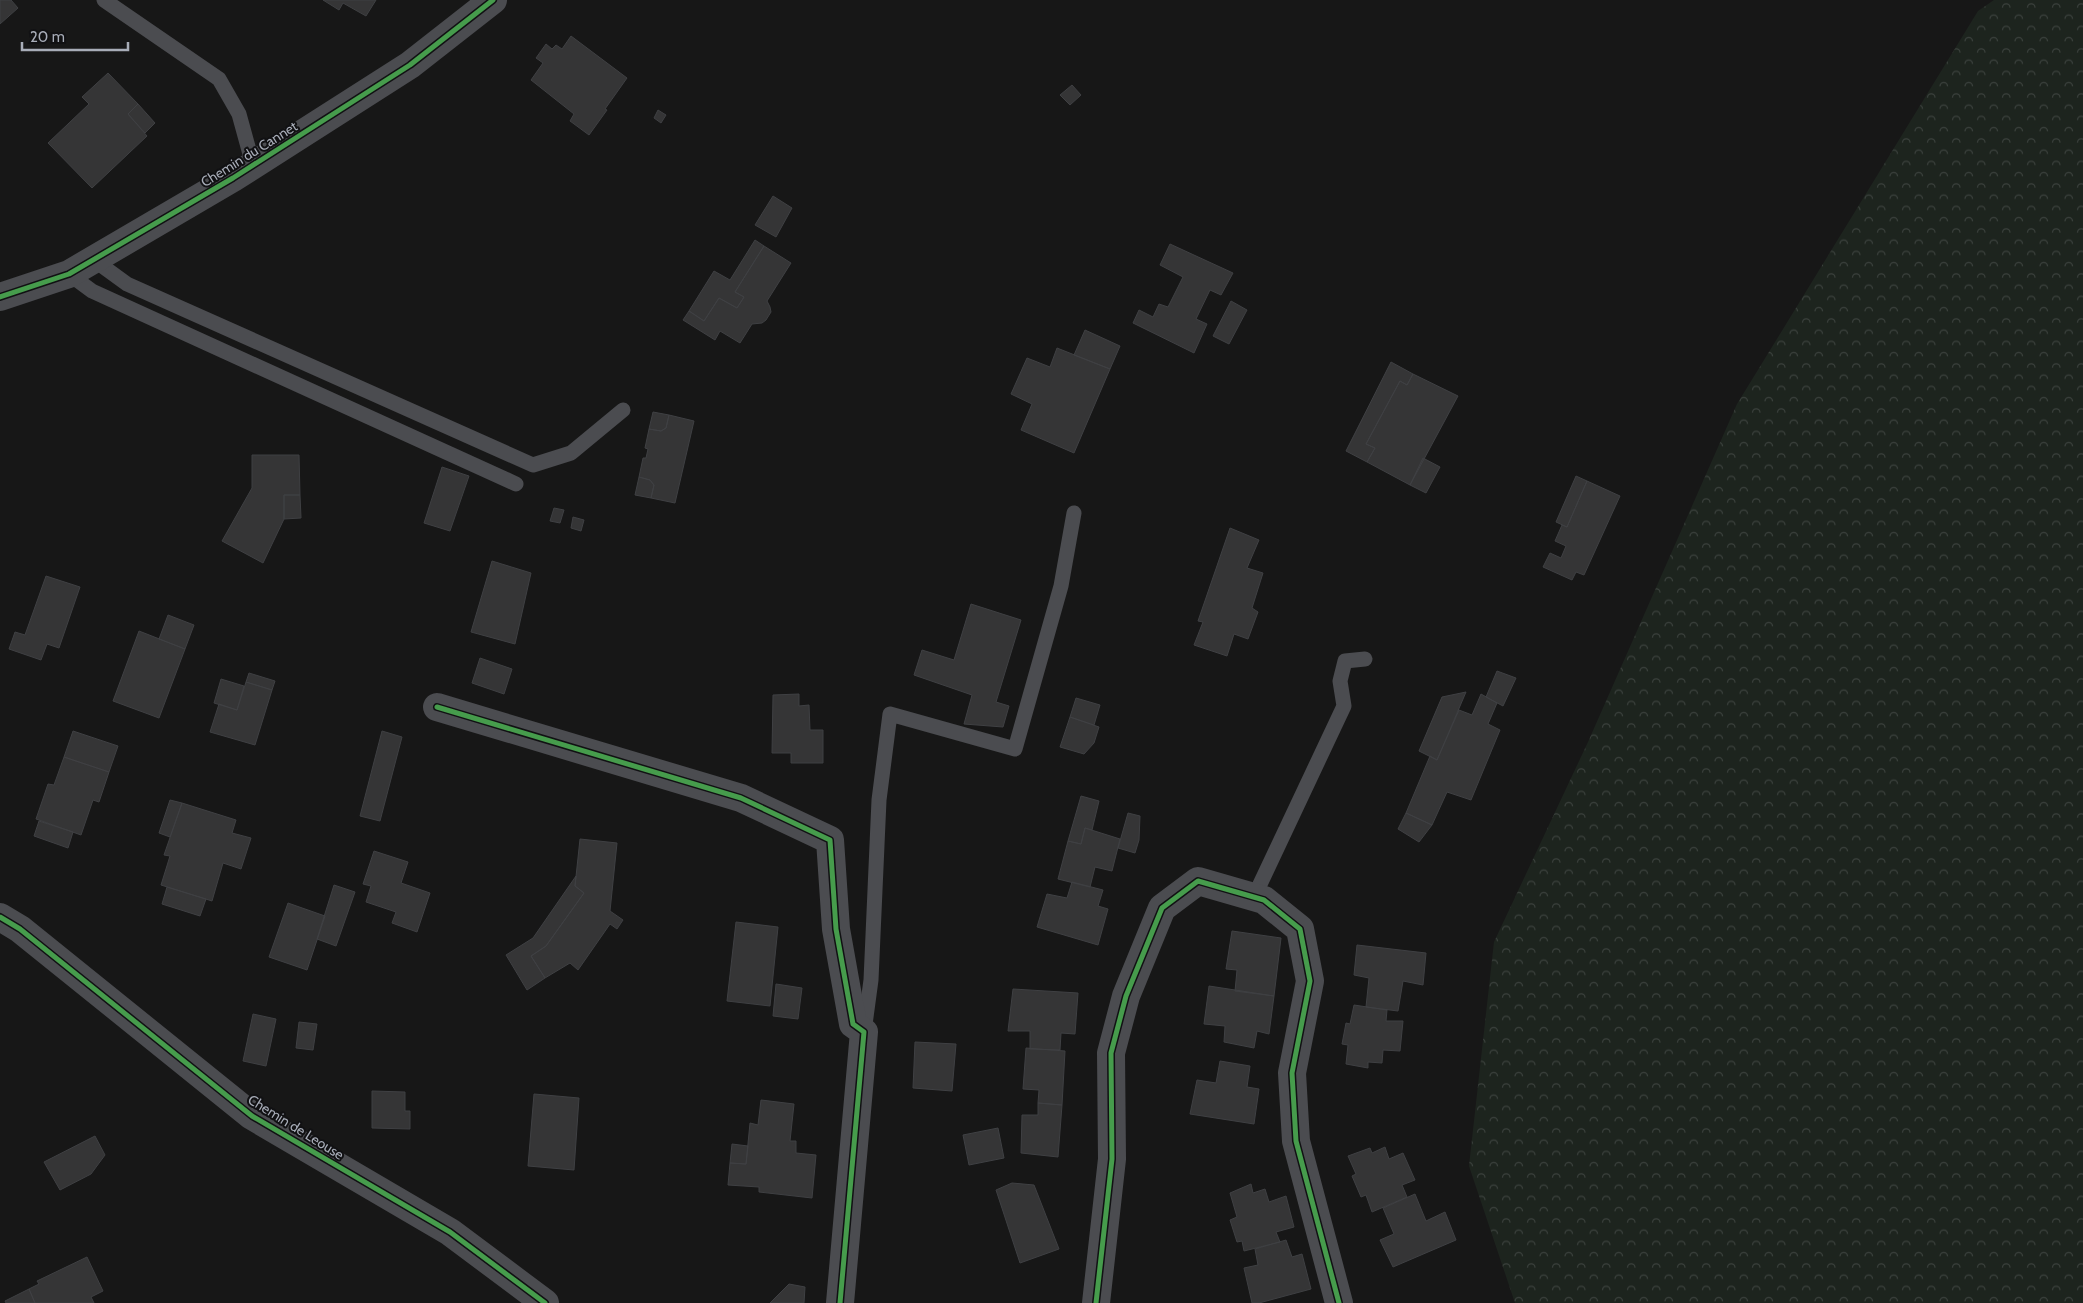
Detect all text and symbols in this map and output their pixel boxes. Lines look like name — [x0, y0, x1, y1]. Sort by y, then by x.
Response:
scale bar — [22, 20, 129, 52]
text: 20 m — [30, 28, 65, 46]
street label: Chemin du Cannet — [197, 117, 301, 191]
street label: Chemin de Leouse — [245, 1090, 347, 1164]

